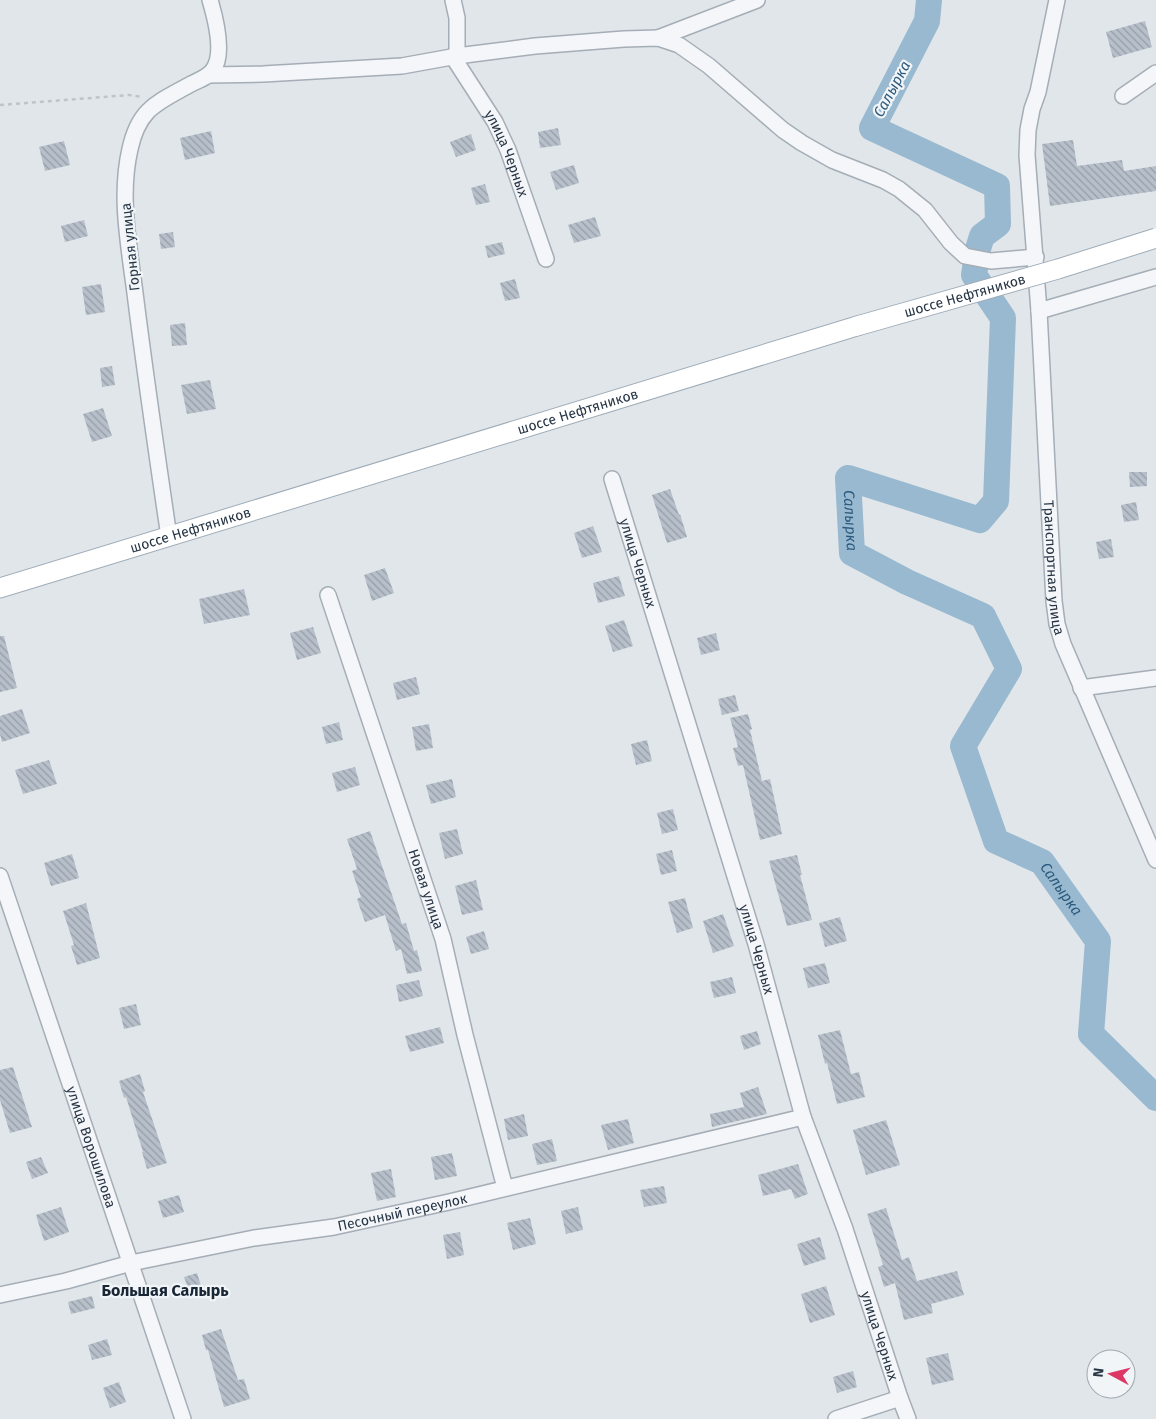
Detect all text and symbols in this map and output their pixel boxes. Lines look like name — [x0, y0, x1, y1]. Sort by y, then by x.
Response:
water label: Салырка — [870, 58, 914, 120]
street label: улица Черных — [481, 107, 532, 200]
street label: Горная улица — [117, 202, 144, 292]
street label: шоссе Нефтяников — [902, 271, 1028, 321]
street label: шоссе Нефтяников — [515, 385, 640, 438]
water label: Салырка — [840, 489, 861, 551]
street label: Транспортная улица — [1040, 500, 1068, 637]
street label: шоссе Нефтяников — [128, 504, 253, 557]
street label: улица Черных — [616, 516, 659, 610]
street label: Новая улица — [404, 847, 447, 932]
water label: Салырка — [1036, 859, 1086, 919]
street label: улица Черных — [735, 902, 777, 996]
street label: улица Ворошилова — [62, 1084, 119, 1210]
street label: Песочный переулок — [336, 1190, 470, 1235]
district label: Большая Салырь — [101, 1281, 229, 1300]
street label: улица Черных — [857, 1289, 902, 1383]
north arrow — [1086, 1349, 1136, 1399]
text: N — [1090, 1367, 1108, 1378]

